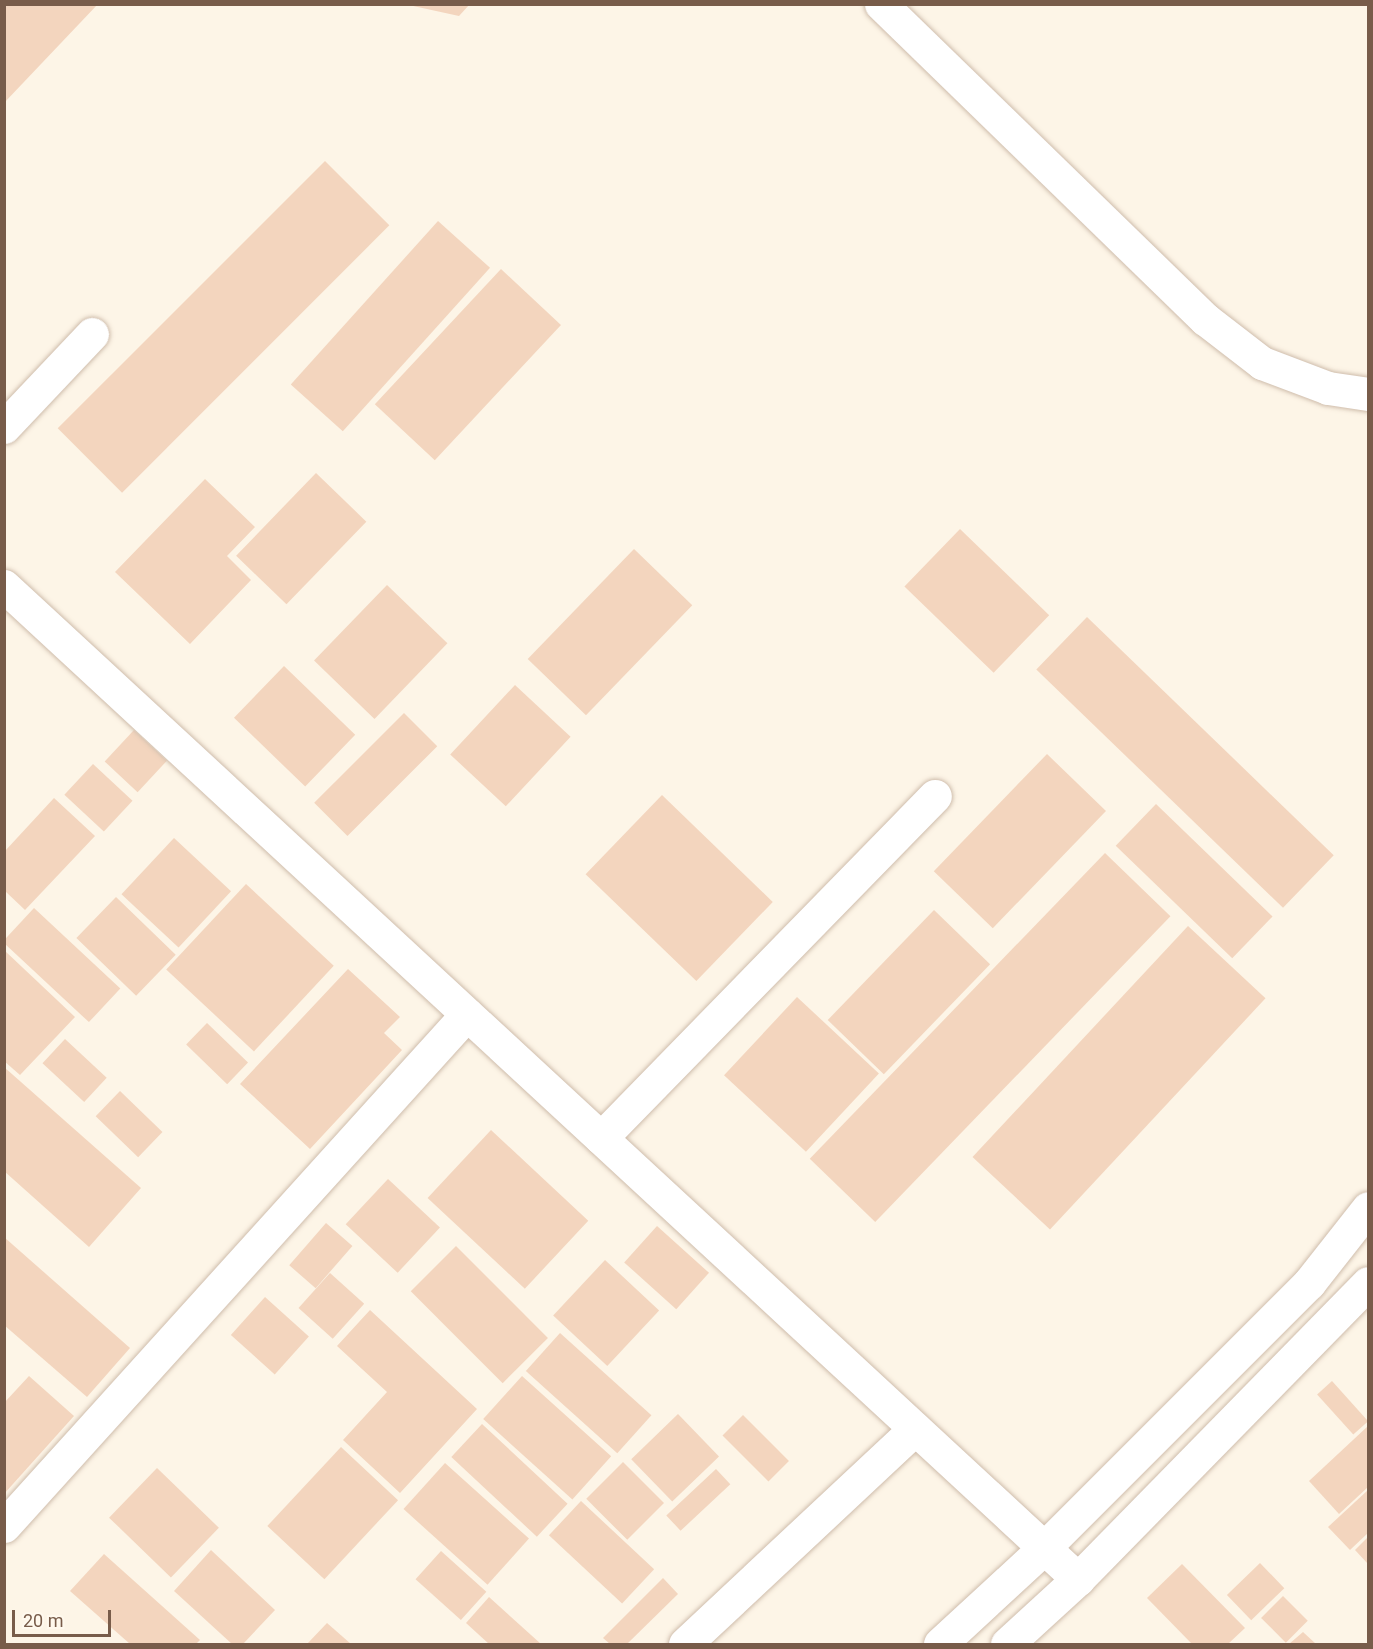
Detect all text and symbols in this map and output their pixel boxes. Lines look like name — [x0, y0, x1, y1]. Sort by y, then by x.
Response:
scale bar — [15, 1598, 114, 1636]
text: 20 m — [23, 1610, 63, 1631]

